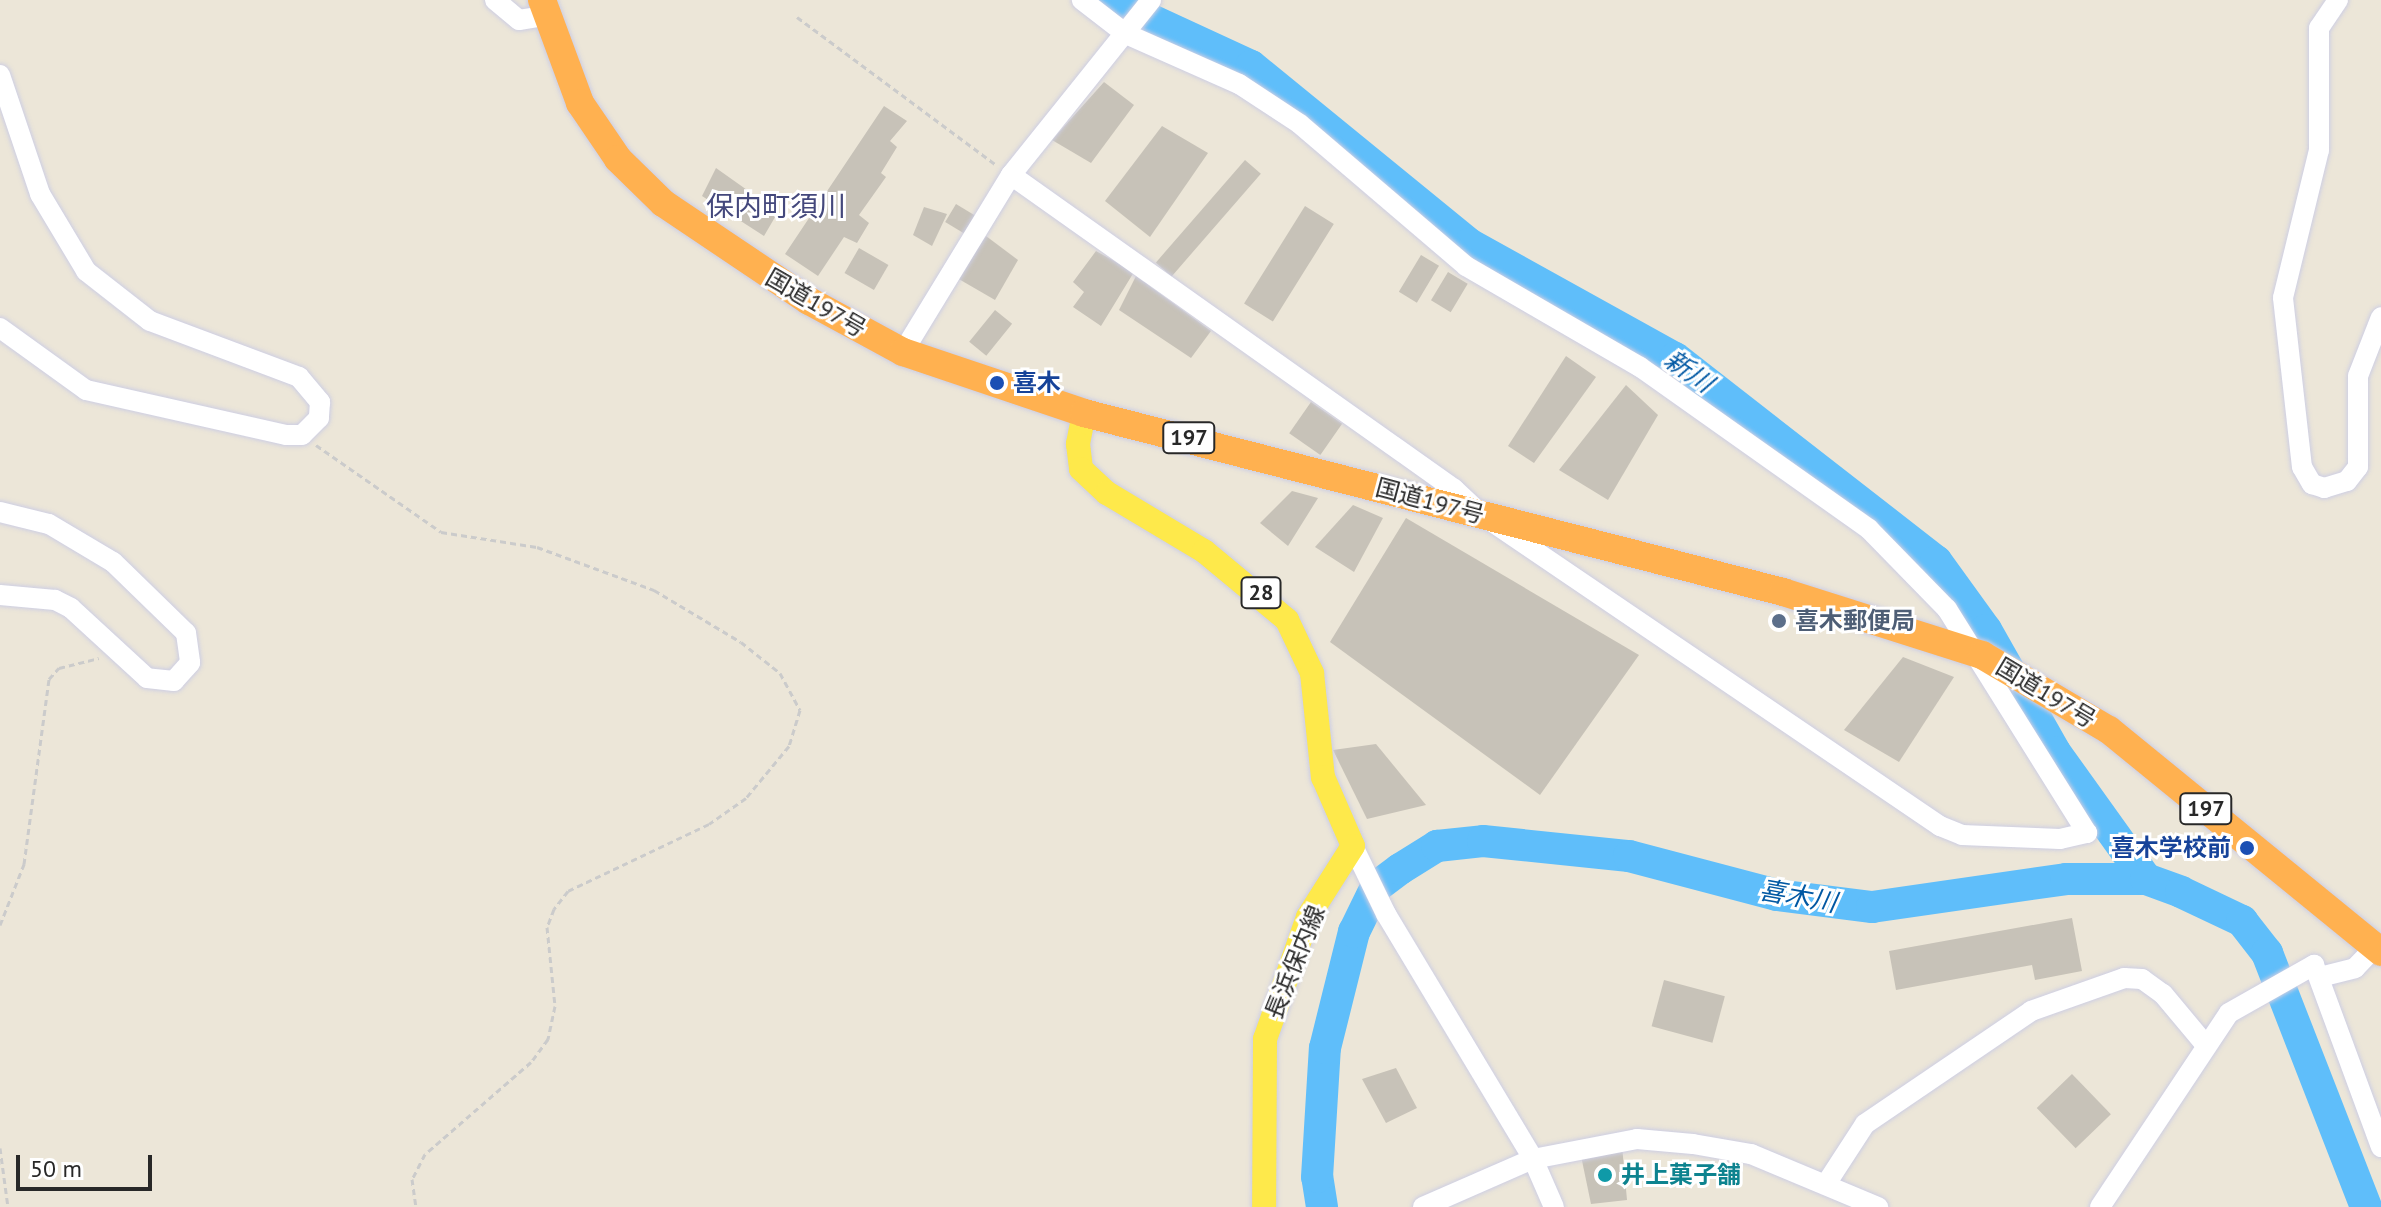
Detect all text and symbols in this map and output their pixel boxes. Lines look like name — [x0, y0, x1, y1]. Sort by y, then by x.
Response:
district label: 保内町須川 — [706, 189, 846, 223]
street label: 国道197号 — [761, 263, 871, 343]
water label: 新川 — [1659, 343, 1719, 399]
place label: 喜木 — [1013, 369, 1061, 397]
marker: 喜木 — [988, 374, 1006, 392]
road number: 197 — [1161, 420, 1217, 456]
street label: 国道197号 — [1373, 473, 1487, 529]
road number: 28 — [1239, 575, 1283, 611]
place label: 喜木郵便局 — [1795, 607, 1915, 635]
marker: 喜木郵便局 — [1770, 612, 1788, 630]
street label: 国道197号 — [1991, 652, 2101, 734]
road number: 197 — [2178, 791, 2234, 827]
place label: 喜木学校前 — [2111, 834, 2231, 862]
marker: 喜木学校前 — [2238, 839, 2256, 857]
water label: 喜木川 — [1757, 874, 1839, 918]
street label: 長浜保内線 — [1259, 901, 1331, 1023]
scale bar — [20, 1139, 156, 1189]
text: 50 m — [30, 1153, 82, 1184]
place label: 井上菓子舗 — [1621, 1161, 1741, 1189]
marker: 井上菓子舗 — [1596, 1166, 1614, 1184]

